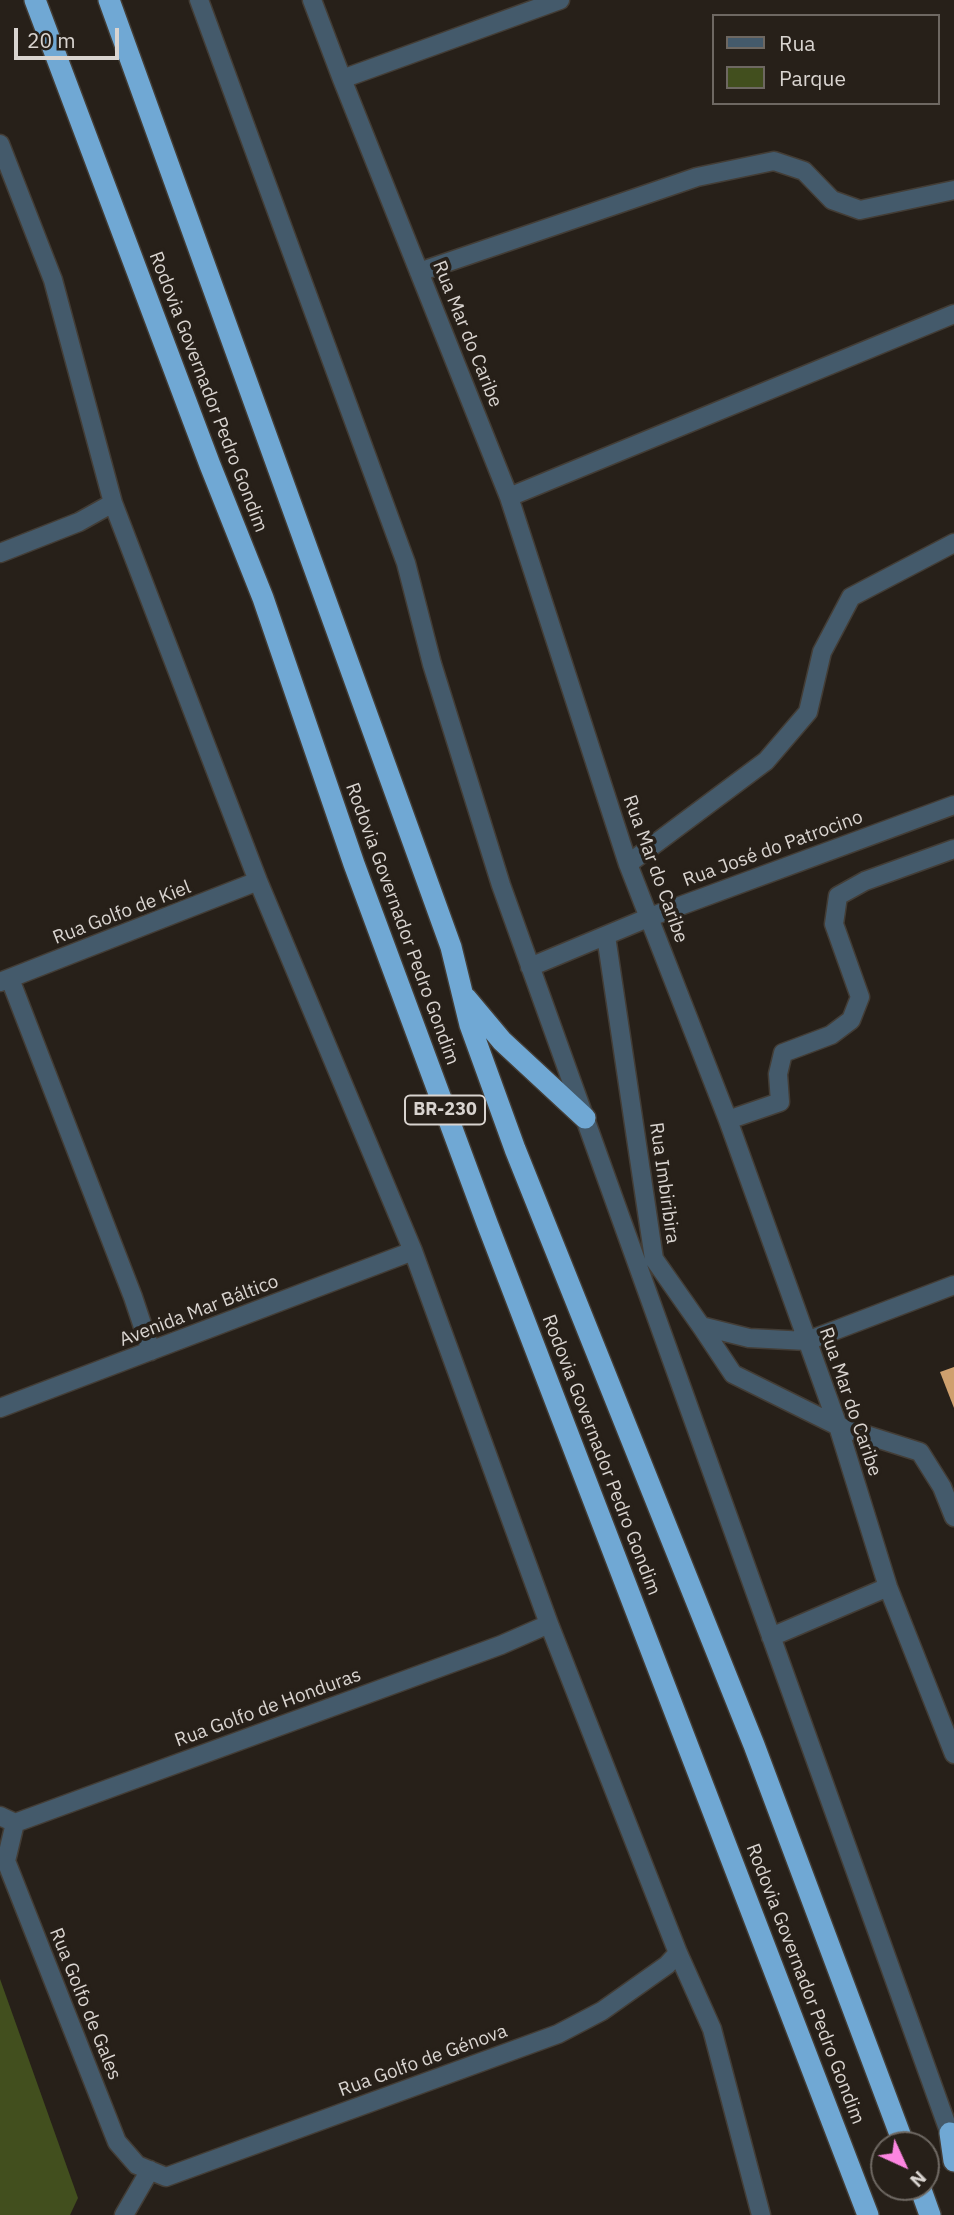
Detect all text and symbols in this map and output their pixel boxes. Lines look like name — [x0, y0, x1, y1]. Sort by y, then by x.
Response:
scale bar — [18, 14, 122, 58]
legend — [712, 14, 940, 105]
text: 20 m — [27, 26, 76, 54]
text: Rua — [779, 29, 816, 57]
text: Parque — [779, 64, 846, 92]
street label: Rodovia Governador Pedro Gondim — [144, 248, 272, 536]
street label: Rua Mar do Caribe — [427, 257, 507, 411]
street label: Rodovia Governador Pedro Gondim — [340, 780, 464, 1068]
street label: Rua Mar do Caribe — [618, 792, 692, 946]
street label: Rua José do Patrocino — [680, 806, 866, 892]
street label: Rua Golfo de Kiel — [50, 876, 194, 950]
road number: BR-230 — [405, 1096, 485, 1125]
street label: Rua Imbiribira — [644, 1121, 684, 1245]
street label: Avenida Mar Báltico — [116, 1270, 282, 1352]
street label: Rodovia Governador Pedro Gondim — [537, 1311, 665, 1599]
street label: Rua Mar do Caribe — [814, 1325, 886, 1479]
street label: Rua Golfo de Honduras — [172, 1664, 364, 1752]
street label: Rodovia Governador Pedro Gondim — [741, 1840, 869, 2128]
street label: Rua Golfo de Gales — [44, 1925, 126, 2083]
street label: Rua Golfo de Génova — [335, 2020, 511, 2102]
north arrow — [870, 2131, 940, 2201]
text: N — [905, 2166, 932, 2193]

